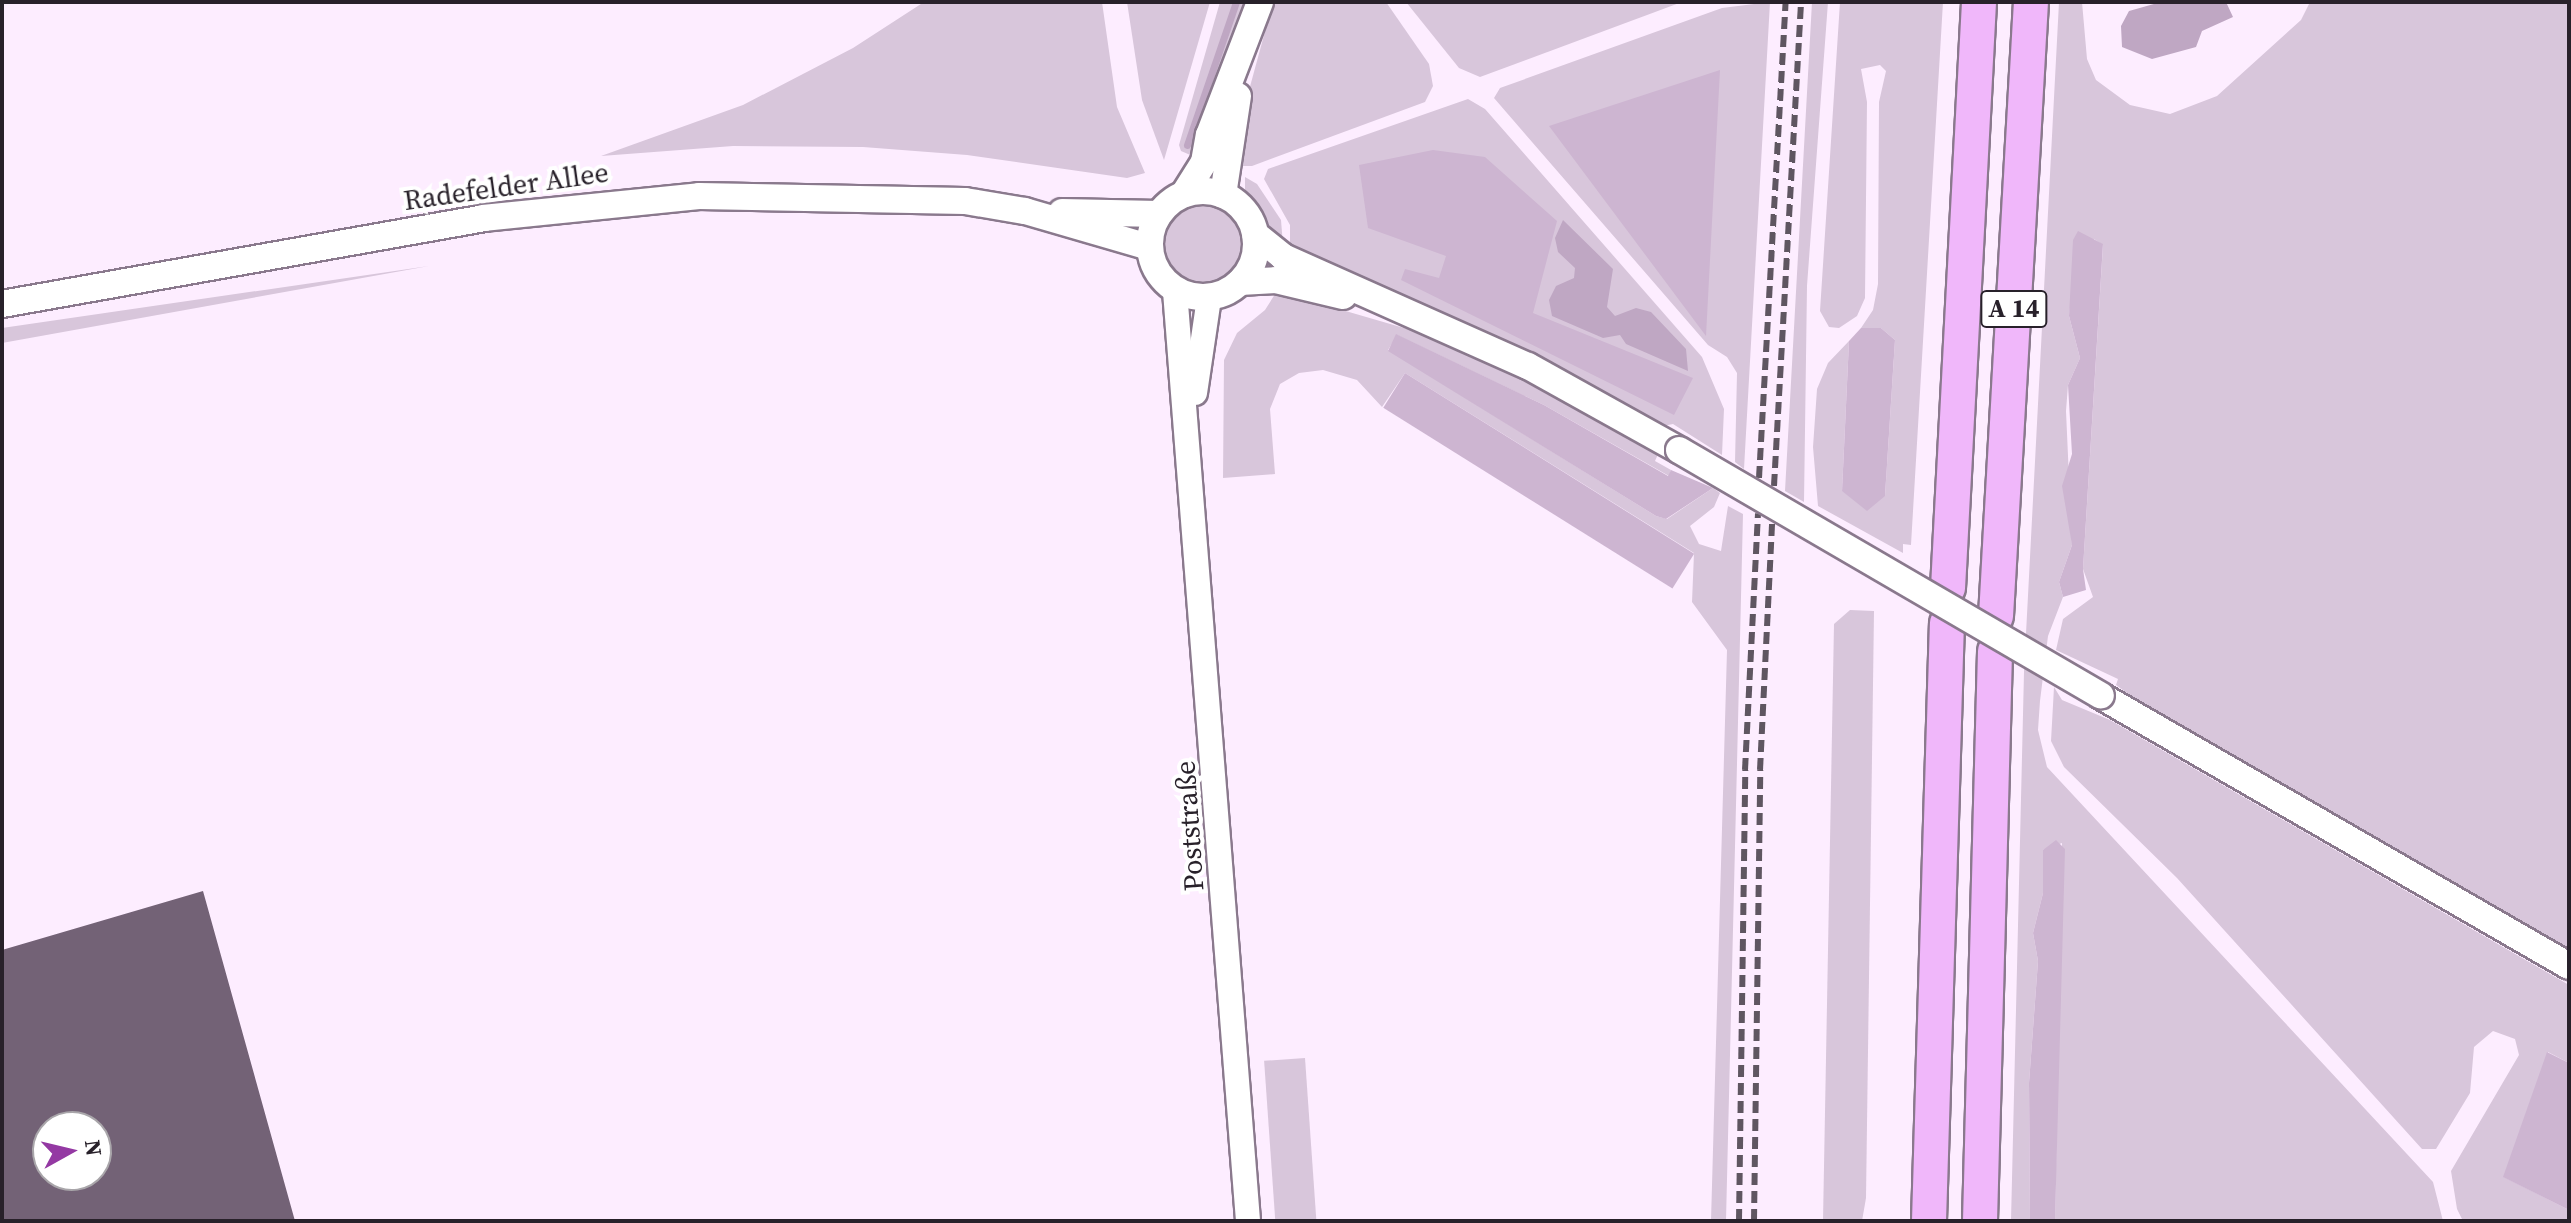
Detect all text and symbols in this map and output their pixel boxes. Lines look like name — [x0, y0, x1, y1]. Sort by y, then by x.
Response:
street label: Radefelder Allee — [401, 155, 611, 217]
road number: A 14 — [1980, 287, 2048, 331]
street label: Poststraße — [1168, 760, 1210, 892]
north arrow — [32, 1111, 112, 1191]
text: N — [78, 1138, 110, 1158]

